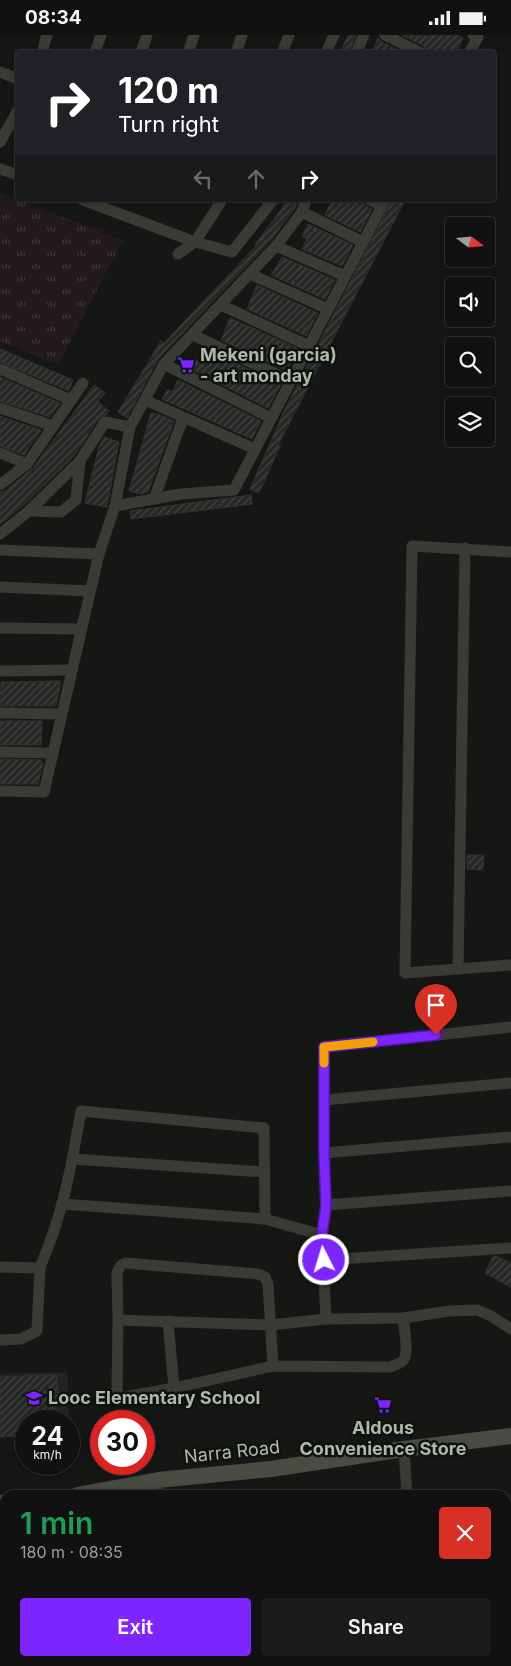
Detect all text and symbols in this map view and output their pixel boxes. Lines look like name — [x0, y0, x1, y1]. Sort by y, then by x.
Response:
text: 08:34 — [25, 6, 82, 29]
text: 120 m — [118, 69, 219, 111]
icon: right — [35, 70, 100, 135]
text: Turn right — [118, 111, 219, 137]
icon: left — [189, 165, 217, 193]
icon: ahead — [242, 165, 270, 193]
icon: right — [295, 165, 323, 193]
north arrow — [445, 217, 495, 267]
map controls — [445, 217, 495, 447]
button: sound — [445, 277, 495, 327]
button: search — [445, 337, 495, 387]
place label: Mekeni (garcia) - art monday — [200, 344, 337, 386]
supermarket icon: Mekeni (garcia) - art monday — [176, 355, 196, 375]
button: layers — [445, 397, 495, 447]
pin — [415, 984, 457, 1035]
icon: arrive — [422, 991, 450, 1019]
position arrow — [297, 1233, 349, 1285]
place label: Looc Elementary School — [48, 1387, 260, 1408]
school or university icon: Looc Elementary School — [24, 1388, 44, 1408]
supermarket icon: Aldous Convenience Store — [373, 1395, 393, 1415]
speed limit sign: 30 — [90, 1410, 155, 1475]
place label: Aldous Convenience Store — [300, 1417, 467, 1459]
text: 24 — [31, 1421, 64, 1451]
street label: Narra Road — [183, 1436, 281, 1467]
text: km/h — [33, 1447, 62, 1462]
text: 1 min — [20, 1505, 93, 1541]
button: close — [439, 1507, 491, 1559]
text: 180 m · 08:35 — [20, 1542, 123, 1562]
button: Exit — [20, 1598, 251, 1656]
button: Share — [261, 1598, 491, 1656]

